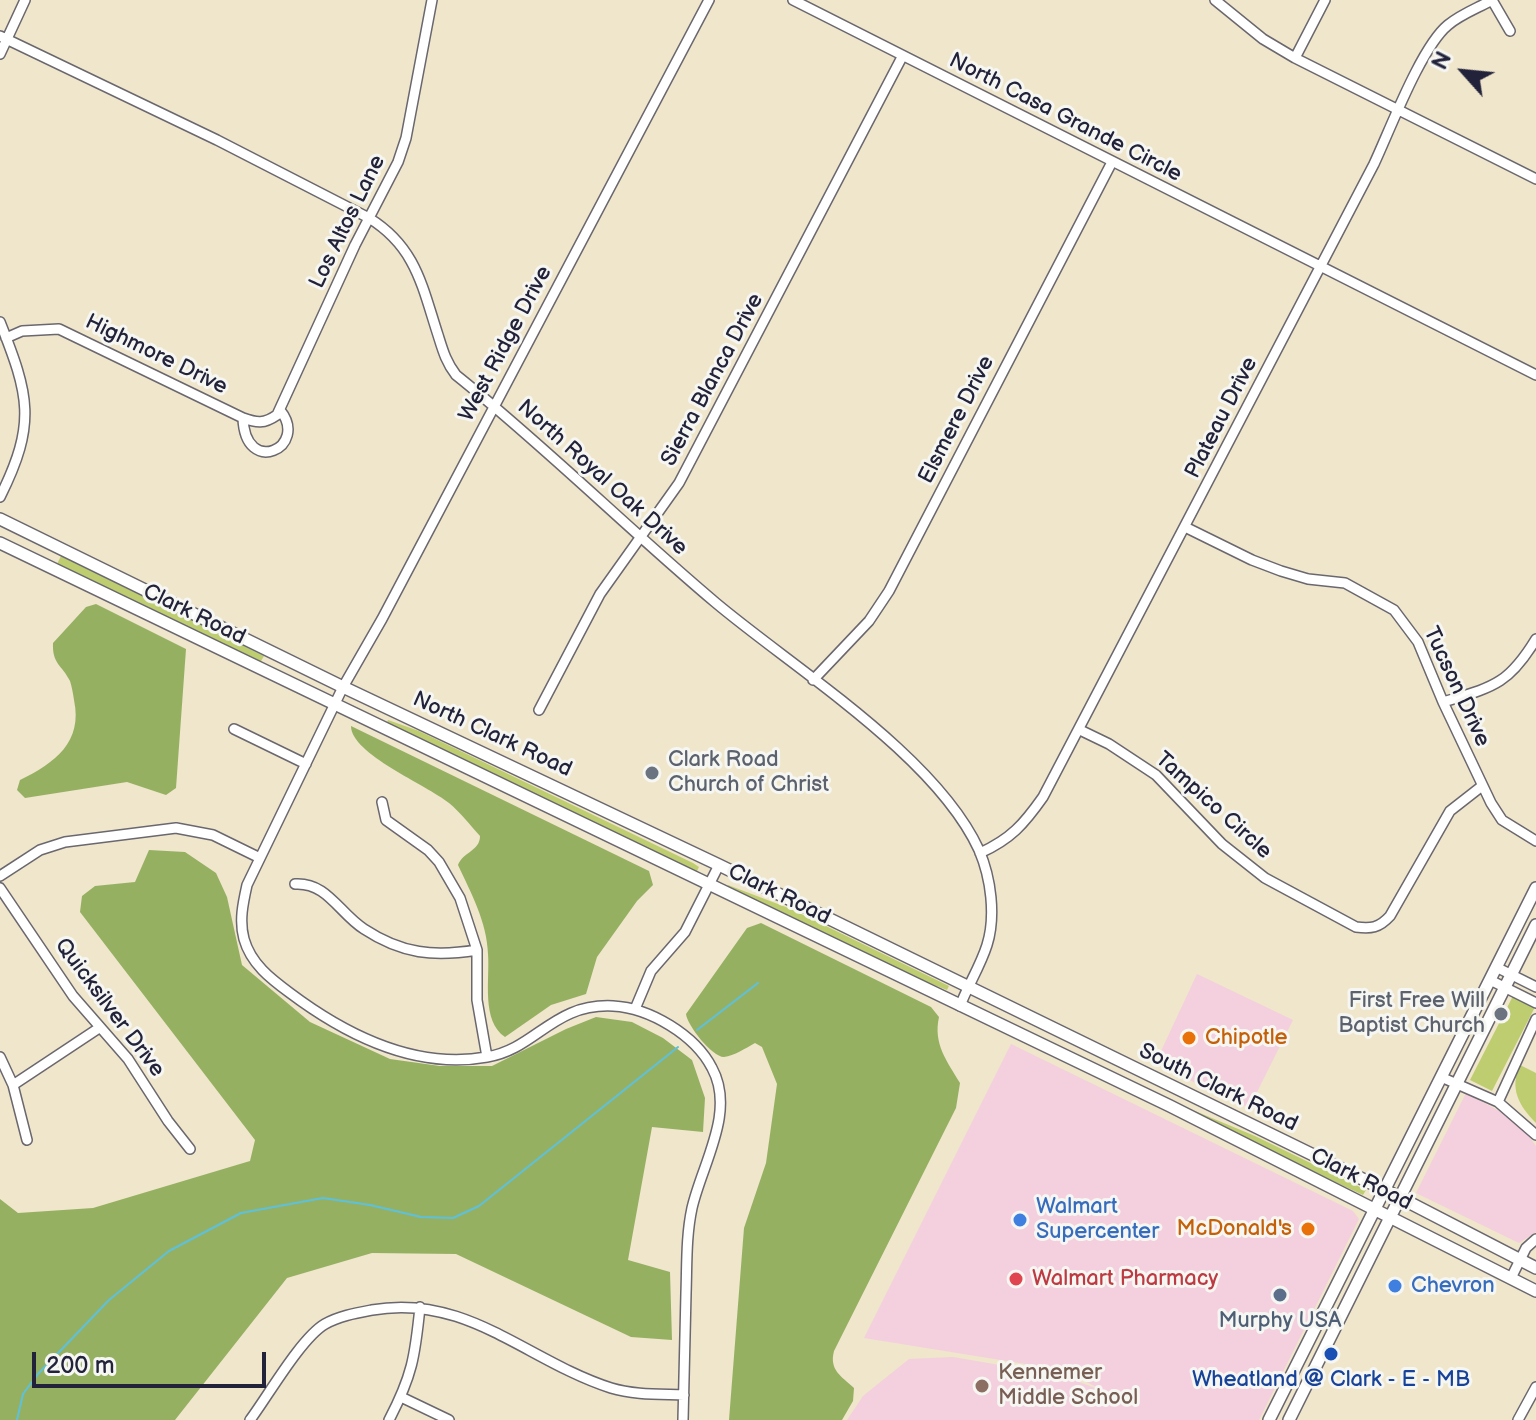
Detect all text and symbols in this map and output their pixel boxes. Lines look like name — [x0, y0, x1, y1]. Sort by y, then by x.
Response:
north arrow — [1424, 32, 1504, 112]
text: N — [1426, 47, 1458, 74]
street label: North Casa Grande Circle — [944, 48, 1186, 188]
street label: Los Altos Lane — [304, 151, 392, 293]
street label: West Ridge Drive — [454, 262, 558, 426]
street label: Sierra Blanca Drive — [656, 289, 770, 471]
street label: Highmore Drive — [81, 309, 231, 401]
street label: Elsmere Drive — [914, 352, 1000, 488]
street label: Plateau Drive — [1180, 353, 1264, 483]
street label: North Royal Oak Drive — [511, 395, 693, 561]
street label: Clark Road — [138, 579, 250, 651]
street label: Tucson Drive — [1417, 623, 1495, 751]
street label: North Clark Road — [408, 687, 576, 783]
place label: Clark Road Church of Christ — [668, 747, 829, 798]
street label: Tampico Circle — [1149, 747, 1277, 865]
marker: Clark Road Church of Christ — [643, 764, 661, 782]
street label: Clark Road — [723, 859, 835, 931]
street label: Quicksilver Drive — [48, 933, 170, 1083]
place label: First Free Will Baptist Church — [1338, 988, 1485, 1040]
marker: First Free Will Baptist Church — [1492, 1005, 1510, 1023]
place label: Chipotle — [1205, 1025, 1287, 1051]
marker: Chipotle — [1180, 1029, 1198, 1047]
street label: South Clark Road — [1134, 1038, 1302, 1138]
street label: Clark Road — [1306, 1143, 1416, 1217]
place label: Walmart Supercenter — [1036, 1194, 1159, 1246]
marker: Walmart Supercenter — [1011, 1211, 1029, 1229]
place label: McDonald's — [1177, 1216, 1292, 1242]
marker: McDonald's — [1299, 1220, 1317, 1238]
place label: Walmart Pharmacy — [1032, 1266, 1218, 1292]
marker: Walmart Pharmacy — [1007, 1270, 1025, 1288]
place label: Chevron — [1411, 1273, 1495, 1299]
marker: Chevron — [1386, 1277, 1404, 1295]
marker: Murphy USA — [1271, 1286, 1289, 1304]
place label: Murphy USA — [1219, 1308, 1341, 1334]
scale bar — [36, 1336, 270, 1386]
marker: Wheatland @ Clark - E - MB — [1322, 1345, 1340, 1363]
text: 200 m — [46, 1351, 115, 1380]
place label: Kennemer Middle School — [998, 1360, 1138, 1412]
place label: Wheatland @ Clark - E - MB — [1192, 1367, 1470, 1393]
marker: Kennemer Middle School — [973, 1377, 991, 1395]

